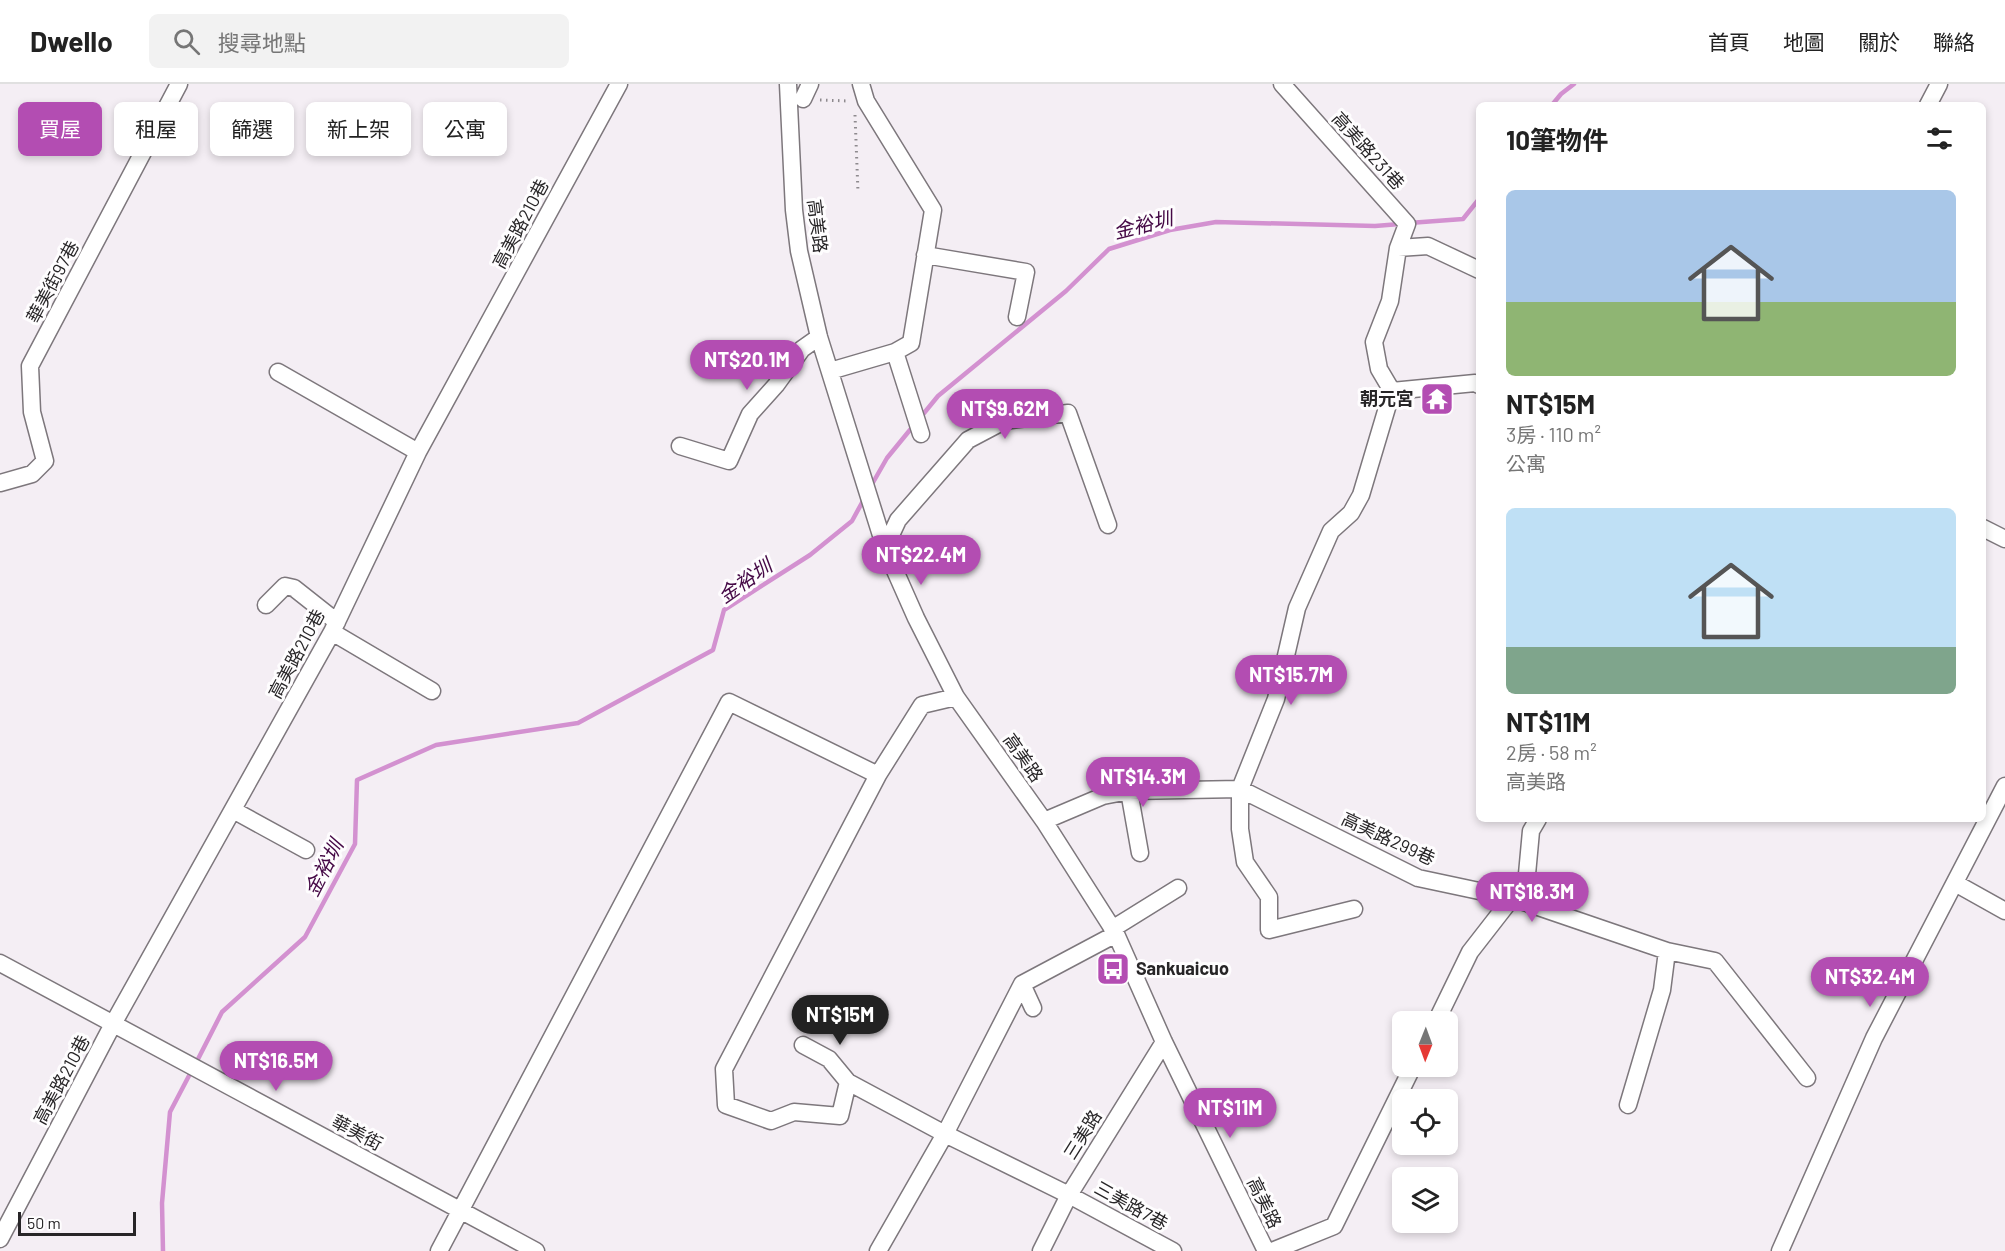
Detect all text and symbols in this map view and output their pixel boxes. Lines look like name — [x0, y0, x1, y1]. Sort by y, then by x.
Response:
search box — [149, 14, 569, 68]
text: Dwello — [30, 24, 113, 58]
icon: search — [170, 25, 203, 58]
text: 搜尋地點 — [218, 29, 306, 55]
text: 首頁 — [1708, 29, 1750, 54]
text: 地圖 — [1783, 29, 1825, 54]
text: 關於 — [1858, 29, 1900, 54]
text: 聯絡 — [1933, 29, 1975, 54]
chip: 買屋 — [18, 102, 102, 156]
chip: 租屋 — [114, 102, 198, 156]
chip: 篩選 — [210, 102, 294, 156]
chip: 新上架 — [306, 102, 411, 156]
chip: 公寓 — [423, 102, 507, 156]
street label: 高美路231巷 — [1328, 107, 1409, 194]
icon: filters — [1923, 122, 1956, 155]
text: 10筆物件 — [1506, 124, 1608, 155]
street label: 高美路210巷 — [487, 175, 553, 272]
street label: 高美路 — [804, 198, 832, 254]
water label: 金裕圳 — [1111, 204, 1178, 243]
icon: home — [1677, 229, 1785, 337]
street label: 華美街97巷 — [21, 237, 83, 326]
pin: NT$20.1M — [685, 340, 809, 391]
text: NT$20.1M — [704, 347, 790, 371]
temple icon: 朝元宮 — [1419, 381, 1455, 417]
place label: 朝元宮 — [1360, 387, 1414, 409]
text: NT$15M — [1506, 388, 1595, 419]
pin: NT$9.62M — [943, 389, 1067, 440]
text: NT$9.62M — [961, 396, 1049, 420]
text: 3房 · 110 m² — [1506, 422, 1601, 446]
text: 公寓 — [1506, 451, 1546, 475]
pin: NT$22.4M — [859, 535, 983, 586]
text: NT$22.4M — [876, 542, 966, 566]
icon: home — [1677, 547, 1785, 655]
water label: 金裕圳 — [713, 551, 778, 607]
street label: 高美路210巷 — [263, 605, 329, 702]
pin: NT$15.7M — [1229, 655, 1353, 706]
text: NT$15.7M — [1249, 662, 1333, 686]
text: NT$11M — [1506, 706, 1591, 737]
street label: 高美路 — [999, 729, 1048, 786]
text: 2房 · 58 m² — [1506, 740, 1597, 764]
pin: NT$14.3M — [1081, 757, 1205, 808]
text: NT$14.3M — [1100, 764, 1186, 788]
text: 高美路 — [1506, 769, 1566, 793]
street label: 高美路299巷 — [1338, 807, 1439, 869]
water label: 金裕圳 — [299, 833, 349, 900]
pin: NT$18.3M — [1470, 872, 1594, 923]
text: NT$18.3M — [1490, 879, 1574, 903]
bus stop icon: Sankuaicuo — [1095, 951, 1131, 987]
place label: Sankuaicuo — [1136, 957, 1229, 979]
pin: NT$32.4M — [1808, 957, 1932, 1008]
text: NT$32.4M — [1825, 964, 1915, 988]
pin: NT$15M — [791, 995, 889, 1046]
text: NT$15M — [806, 1002, 874, 1026]
north arrow — [1392, 1011, 1458, 1077]
map controls — [1392, 1011, 1458, 1233]
street label: 高美路210巷 — [28, 1031, 94, 1128]
pin: NT$16.5M — [214, 1041, 338, 1092]
text: NT$16.5M — [234, 1048, 318, 1072]
pin: NT$11M — [1181, 1088, 1279, 1139]
button: locate — [1392, 1089, 1458, 1155]
text: NT$11M — [1197, 1095, 1263, 1119]
street label: 三美路 — [1059, 1106, 1106, 1163]
street label: 華美街 — [328, 1110, 386, 1155]
button: layers — [1392, 1167, 1458, 1233]
street label: 高美路 — [1243, 1173, 1287, 1232]
street label: 三美路7巷 — [1091, 1176, 1172, 1234]
scale bar — [18, 1209, 136, 1236]
text: 50 m — [27, 1213, 61, 1232]

